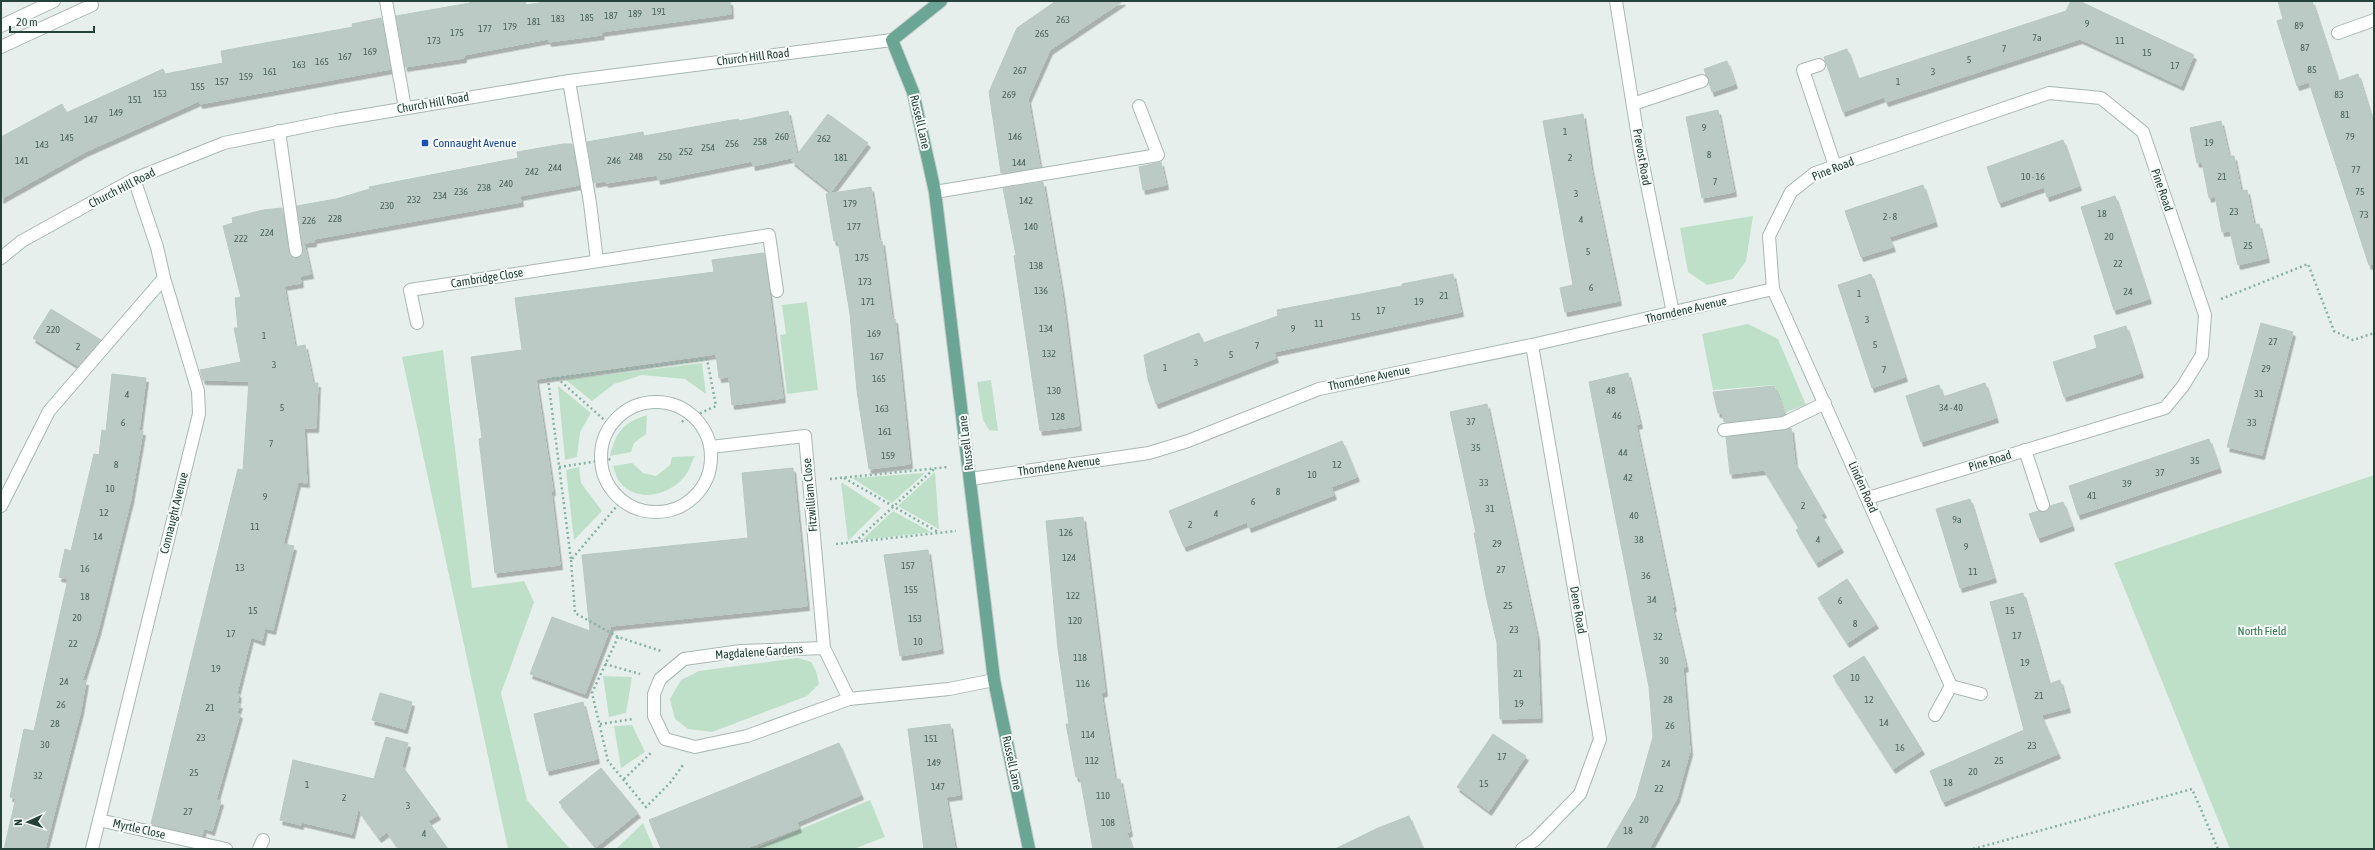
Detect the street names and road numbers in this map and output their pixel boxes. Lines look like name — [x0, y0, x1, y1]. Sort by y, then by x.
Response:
street label: Church Hill Road — [716, 46, 790, 68]
street label: Church Hill Road — [396, 90, 470, 116]
street label: Russell Lane — [907, 94, 933, 150]
street label: Prevost Road — [1630, 127, 1654, 187]
street label: Pine Road — [1810, 154, 1856, 184]
street label: Church Hill Road — [86, 165, 158, 211]
street label: Pine Road — [2148, 167, 2176, 213]
street label: Cambridge Close — [450, 265, 524, 291]
street label: Thorndene Avenue — [1644, 294, 1728, 326]
street label: Thorndene Avenue — [1327, 363, 1411, 393]
street label: Russell Lane — [956, 415, 976, 471]
street label: Pine Road — [1967, 448, 2013, 474]
street label: Thorndene Avenue — [1017, 453, 1101, 479]
street label: Fitzwilliam Close — [800, 457, 820, 533]
street label: Linden Road — [1845, 459, 1881, 515]
street label: Connaught Avenue — [157, 471, 191, 555]
street label: Dene Road — [1567, 585, 1589, 635]
street label: Magdalene Gardens — [715, 642, 803, 662]
street label: Russell Lane — [999, 735, 1025, 791]
street label: Myrtle Close — [111, 816, 167, 842]

